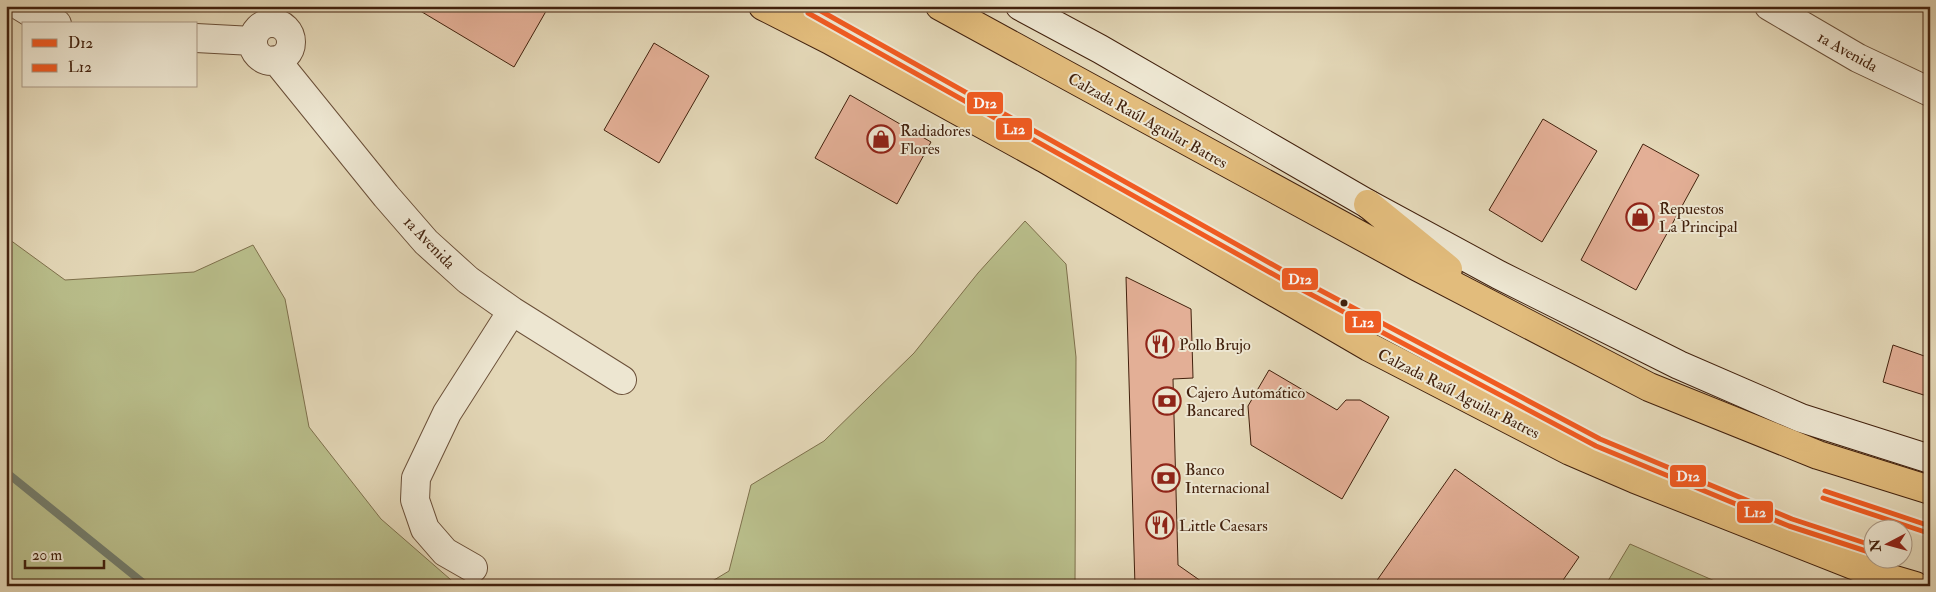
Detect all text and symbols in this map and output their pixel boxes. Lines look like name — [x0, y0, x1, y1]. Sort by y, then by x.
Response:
legend — [22, 22, 198, 88]
street label: 1a Avenida — [1814, 27, 1881, 77]
text: D12 — [68, 34, 94, 53]
text: L12 — [68, 58, 92, 77]
street label: Calzada Raúl Aguilar Batres — [1064, 69, 1231, 173]
line badge: D12 — [966, 91, 1004, 115]
text: D12 — [973, 95, 997, 112]
line badge: L12 — [995, 117, 1033, 141]
place label: Radiadores Flores — [900, 121, 970, 159]
text: L12 — [1003, 121, 1025, 138]
shop icon: Radiadores Flores — [866, 124, 896, 154]
place label: Repuestos La Principal — [1659, 199, 1738, 238]
shop icon: Repuestos La Principal — [1625, 202, 1655, 232]
street label: 1a Avenida — [399, 212, 460, 274]
line badge: D12 — [1281, 267, 1319, 291]
text: D12 — [1288, 271, 1312, 288]
unlabelled marker — [1339, 298, 1349, 308]
line badge: L12 — [1344, 310, 1382, 334]
text: L12 — [1352, 314, 1374, 331]
restaurant icon: Pollo Brujo — [1145, 329, 1175, 359]
place label: Pollo Brujo — [1179, 335, 1251, 355]
street label: Calzada Raúl Aguilar Batres — [1374, 344, 1543, 444]
place label: Cajero Automático Bancared — [1186, 383, 1306, 421]
bank icon: Cajero Automático Bancared — [1152, 386, 1182, 416]
place label: Banco Internacional — [1185, 460, 1270, 498]
bank icon: Banco Internacional — [1151, 463, 1181, 493]
line badge: D12 — [1669, 464, 1707, 488]
text: D12 — [1676, 468, 1700, 485]
line badge: L12 — [1736, 500, 1774, 524]
text: L12 — [1744, 504, 1766, 521]
restaurant icon: Little Caesars — [1145, 510, 1175, 540]
place label: Little Caesars — [1179, 516, 1268, 536]
north arrow — [1864, 520, 1914, 570]
scale bar — [25, 537, 104, 569]
text: N — [1866, 538, 1885, 553]
text: 20 m — [32, 546, 62, 565]

